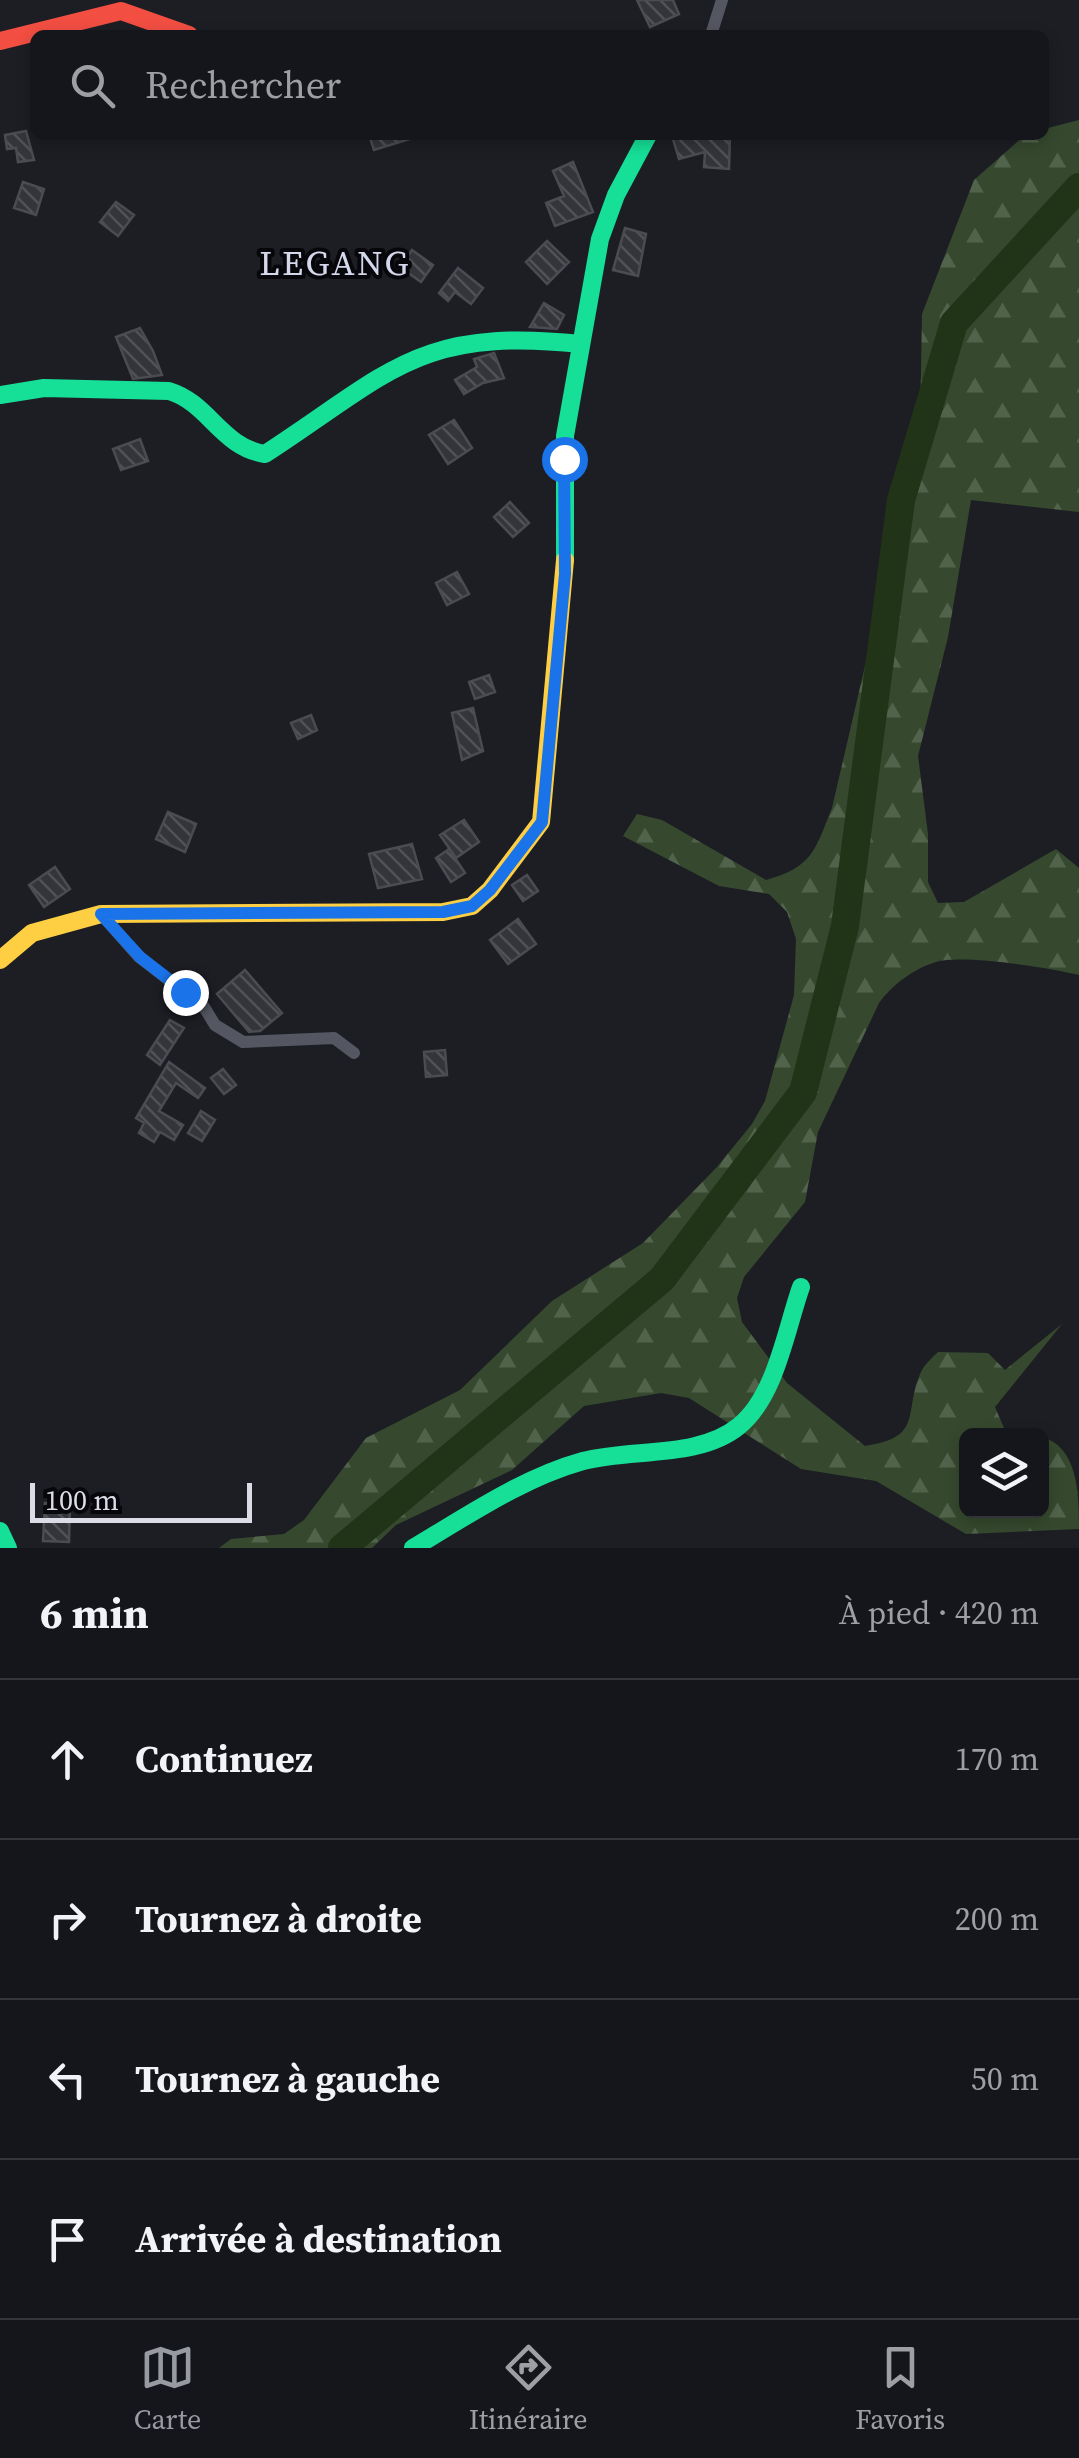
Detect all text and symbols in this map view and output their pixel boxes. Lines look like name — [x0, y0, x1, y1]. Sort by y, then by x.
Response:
search box — [30, 30, 1049, 140]
icon: search — [65, 58, 120, 113]
text: Rechercher — [145, 59, 341, 111]
district label: LEGANG — [259, 239, 411, 287]
route start — [542, 437, 588, 483]
route end — [163, 970, 209, 1016]
map controls — [959, 1428, 1049, 1518]
button: layers — [959, 1428, 1049, 1518]
scale bar — [30, 1478, 252, 1522]
text: 100 m — [45, 1481, 119, 1519]
text: 6 min — [40, 1584, 149, 1642]
text: À pied · 420 m — [839, 1591, 1039, 1635]
icon: ahead — [40, 1732, 95, 1787]
text: Continuez — [135, 1733, 313, 1785]
text: 170 m — [955, 1737, 1039, 1781]
icon: right — [40, 1892, 95, 1947]
text: Tournez à droite — [135, 1893, 422, 1945]
text: 200 m — [955, 1897, 1039, 1941]
icon: left — [40, 2052, 95, 2107]
text: Tournez à gauche — [135, 2053, 440, 2105]
text: 50 m — [971, 2057, 1039, 2101]
icon: arrive — [40, 2212, 95, 2267]
text: Arrivée à destination — [135, 2213, 502, 2265]
tab: Carte — [134, 2340, 201, 2438]
tab: Itinéraire — [469, 2340, 588, 2438]
tab: Favoris — [855, 2340, 945, 2438]

